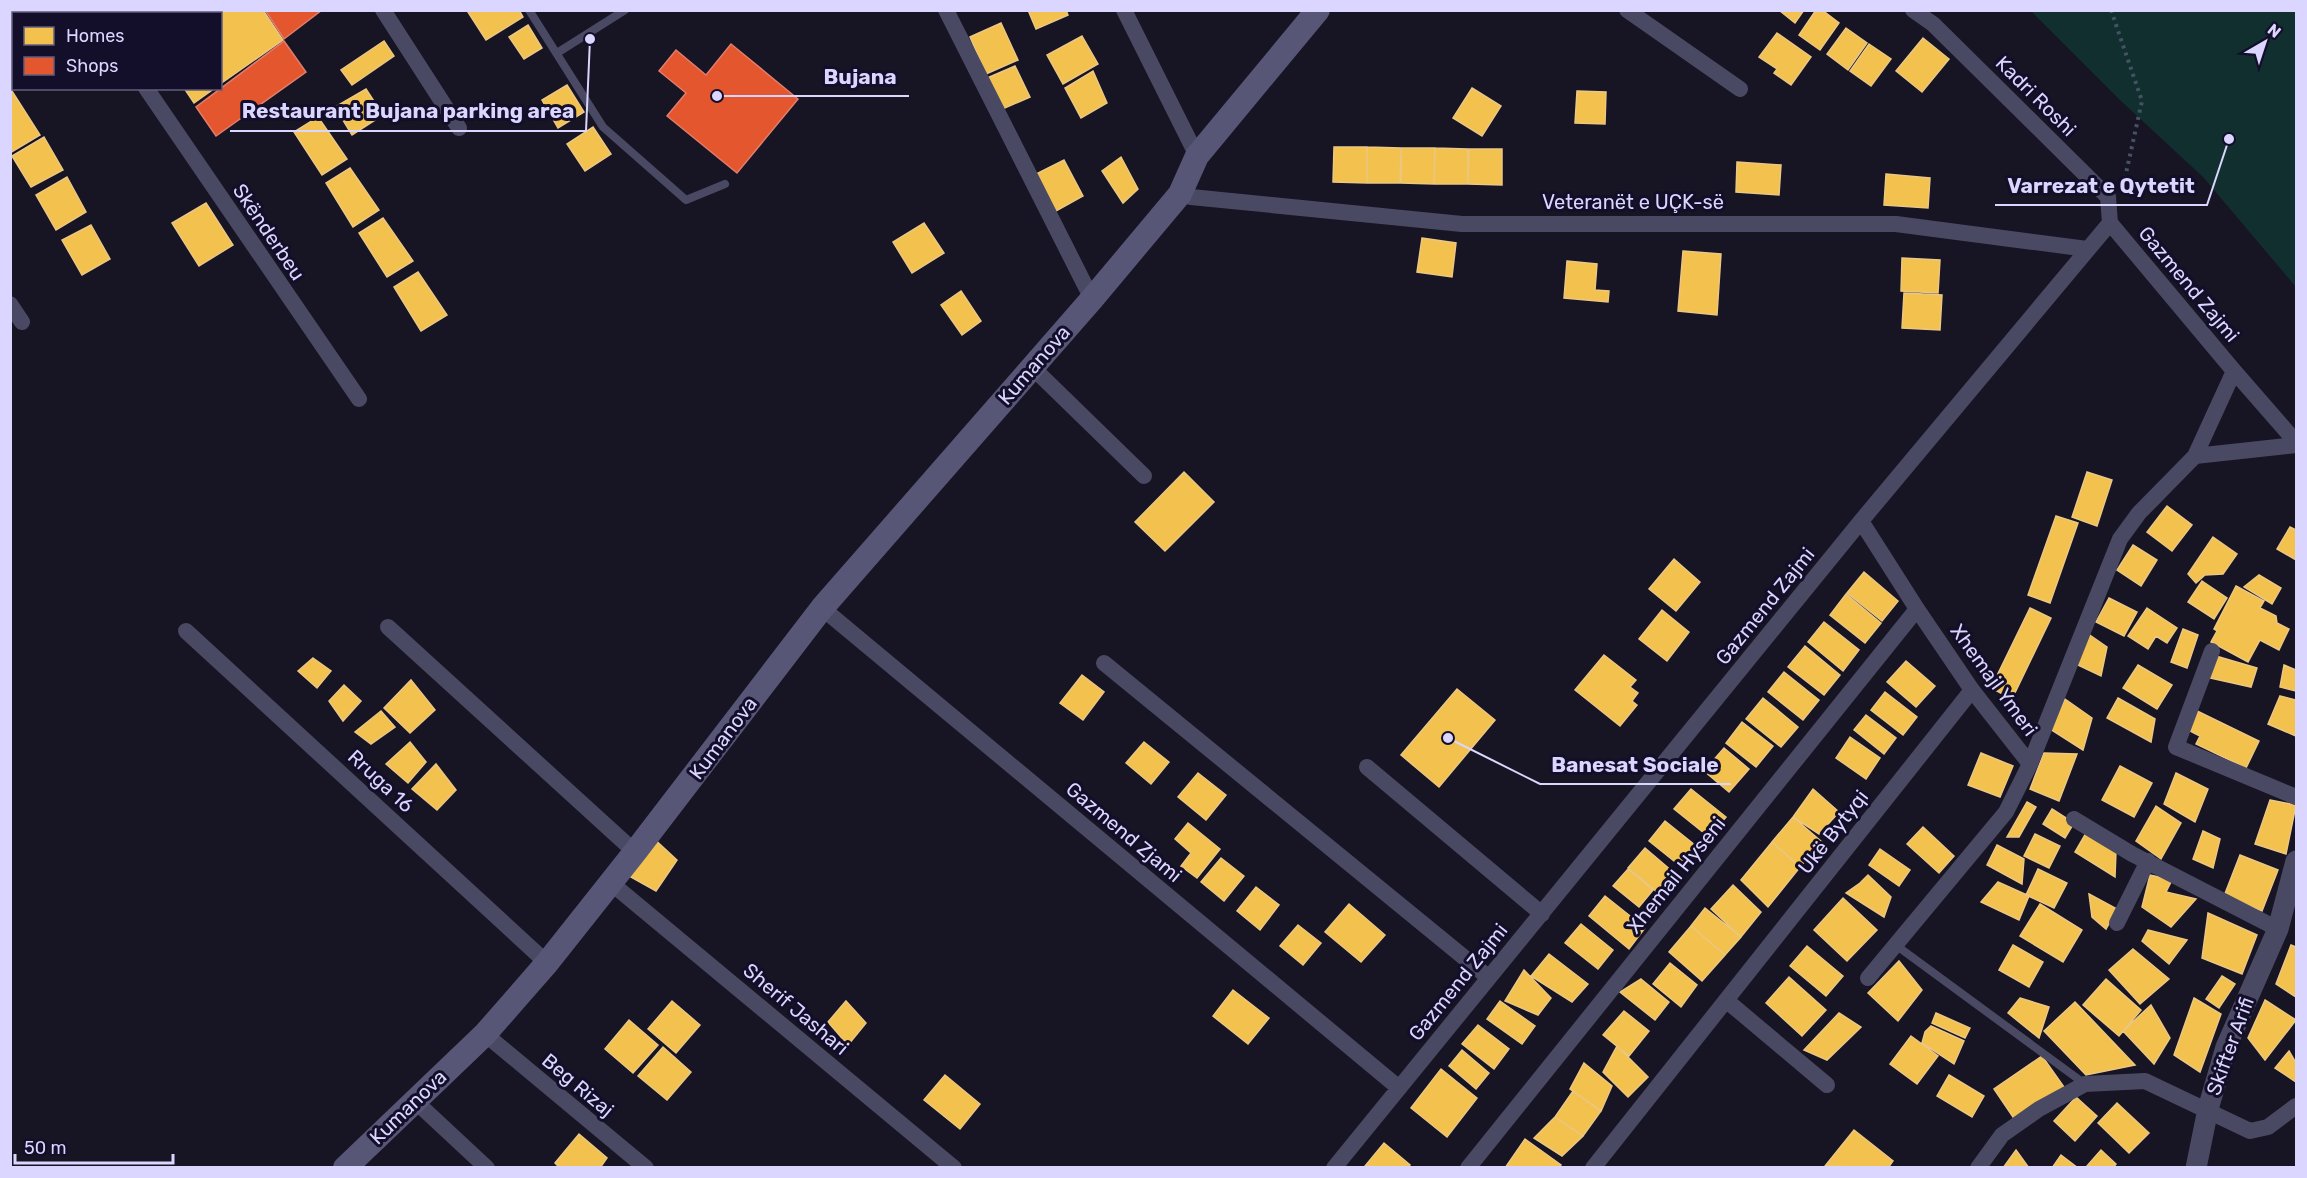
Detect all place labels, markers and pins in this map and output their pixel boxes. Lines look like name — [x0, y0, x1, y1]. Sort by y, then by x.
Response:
callout: Bujana — [812, 57, 909, 96]
callout: Restaurant Bujana parking area — [230, 92, 586, 131]
callout: Varrezat e Qytetit — [1995, 166, 2207, 205]
callout: Banesat Sociale — [1540, 745, 1731, 784]

